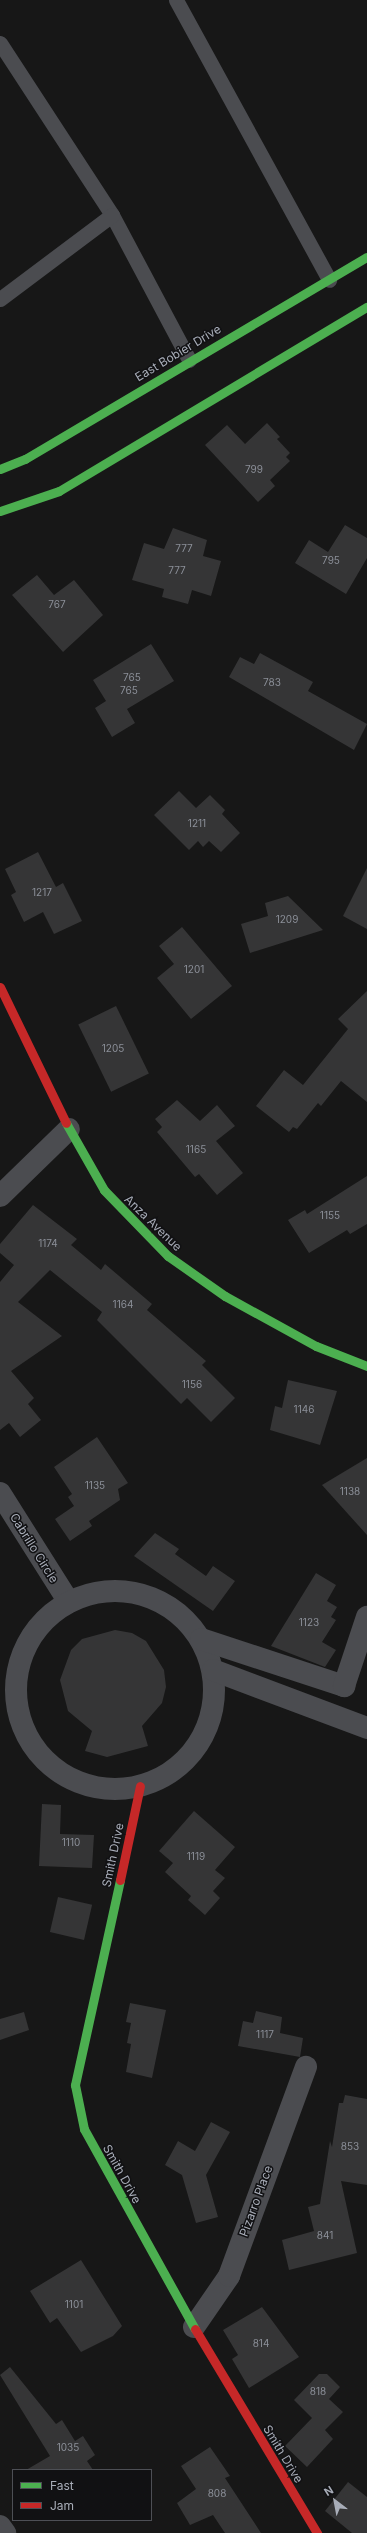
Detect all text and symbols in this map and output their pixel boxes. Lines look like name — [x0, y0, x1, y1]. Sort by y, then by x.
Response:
street label: East Bobier Drive — [132, 322, 224, 384]
house number: 799 — [245, 464, 263, 476]
house number: 777 — [175, 543, 193, 555]
house number: 795 — [322, 555, 340, 567]
house number: 777 — [168, 565, 186, 577]
house number: 767 — [48, 599, 66, 611]
house number: 765 — [123, 672, 141, 684]
house number: 783 — [263, 677, 281, 689]
house number: 765 — [120, 685, 138, 697]
house number: 1211 — [188, 818, 206, 830]
house number: 1217 — [32, 887, 52, 899]
house number: 1209 — [276, 914, 298, 926]
house number: 1201 — [184, 964, 204, 976]
house number: 1205 — [102, 1043, 124, 1055]
house number: 1165 — [186, 1144, 206, 1156]
street label: Anza Avenue — [121, 1192, 185, 1254]
house number: 1155 — [320, 1210, 340, 1222]
house number: 1174 — [38, 1238, 58, 1250]
house number: 1164 — [113, 1299, 133, 1311]
house number: 1156 — [182, 1379, 202, 1391]
house number: 1146 — [294, 1404, 314, 1416]
house number: 1135 — [85, 1480, 105, 1492]
house number: 1138 — [340, 1486, 360, 1498]
street label: Cabrillo Circle — [7, 1510, 61, 1586]
house number: 1123 — [299, 1617, 319, 1629]
street label: Smith Drive — [99, 1822, 127, 1888]
house number: 1110 — [62, 1837, 80, 1849]
house number: 1119 — [187, 1851, 205, 1863]
house number: 1117 — [256, 2029, 274, 2041]
house number: 853 — [341, 2141, 359, 2153]
street label: Smith Drive — [100, 2142, 144, 2206]
street label: Pizarro Place — [236, 2163, 276, 2239]
house number: 841 — [317, 2230, 333, 2242]
house number: 1101 — [65, 2299, 83, 2311]
house number: 814 — [253, 2338, 269, 2350]
house number: 818 — [310, 2386, 326, 2398]
street label: Smith Drive — [260, 2422, 306, 2486]
house number: 1035 — [57, 2442, 79, 2454]
legend — [12, 2469, 152, 2521]
text: Fast — [50, 2478, 74, 2493]
north arrow — [315, 2481, 355, 2521]
text: N — [321, 2483, 336, 2499]
house number: 808 — [208, 2488, 226, 2500]
text: Jam — [50, 2498, 74, 2513]

